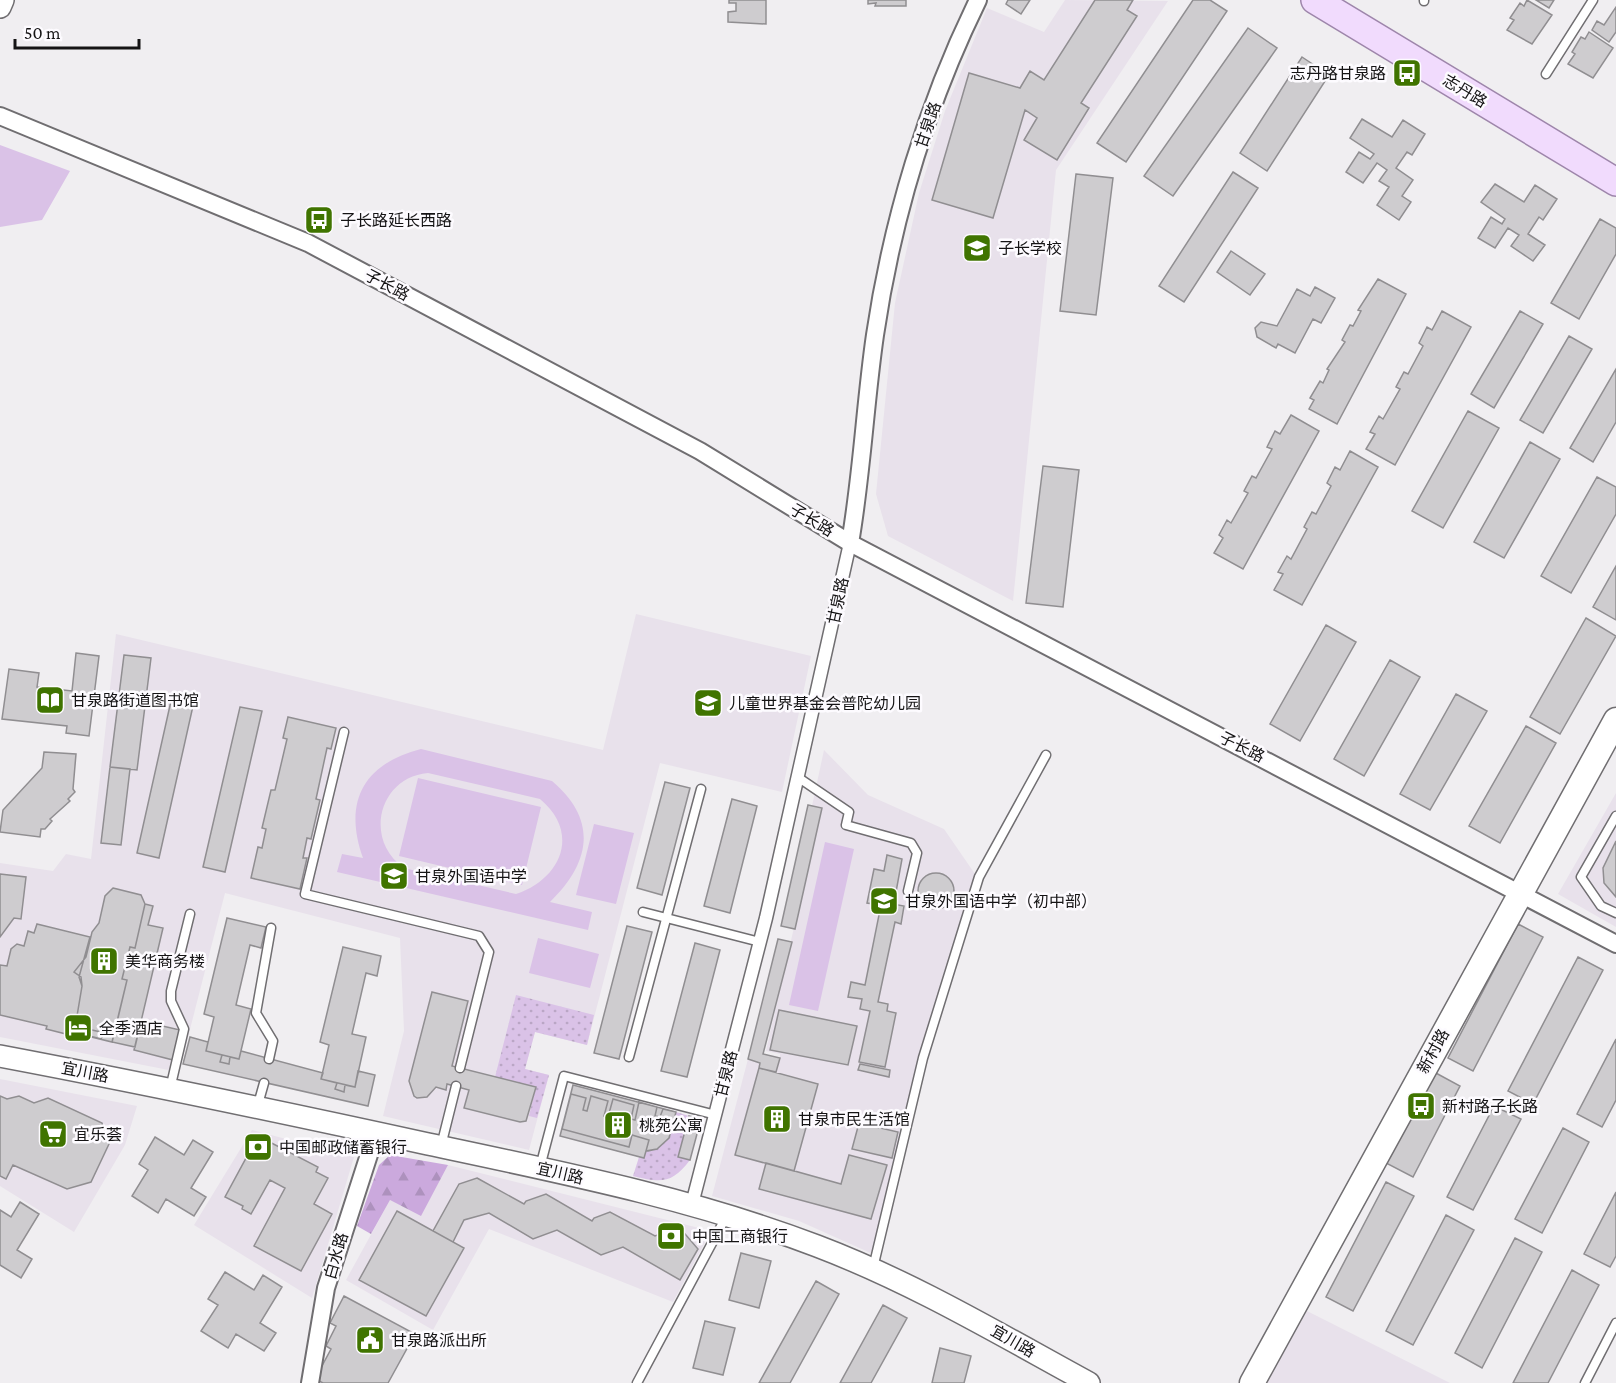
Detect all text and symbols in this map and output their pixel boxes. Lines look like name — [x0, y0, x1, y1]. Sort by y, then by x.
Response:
scale bar — [15, 12, 140, 50]
text: 50 m — [24, 23, 61, 43]
bus stop icon: 志丹路甘泉路 — [1391, 57, 1423, 89]
place label: 志丹路甘泉路 — [1290, 65, 1386, 82]
street label: 志丹路 — [1440, 71, 1490, 111]
street label: 甘泉路 — [912, 100, 944, 150]
bus stop icon: 子长路延长西路 — [303, 204, 335, 236]
place label: 子长路延长西路 — [340, 212, 452, 229]
school or university icon: 子长学校 — [961, 232, 993, 264]
place label: 子长学校 — [998, 240, 1062, 257]
street label: 子长路 — [362, 266, 412, 304]
street label: 子长路 — [787, 500, 837, 540]
street label: 甘泉路 — [825, 576, 851, 626]
library icon: 甘泉路街道图书馆 — [34, 684, 66, 716]
school or university icon: 儿童世界基金会普陀幼儿园 — [692, 687, 724, 719]
place label: 甘泉路街道图书馆 — [71, 692, 199, 709]
place label: 儿童世界基金会普陀幼儿园 — [729, 695, 921, 712]
street label: 子长路 — [1217, 729, 1267, 765]
school or university icon: 甘泉外国语中学 — [378, 860, 410, 892]
place label: 甘泉外国语中学 — [415, 868, 527, 885]
school or university icon: 甘泉外国语中学（初中部） — [868, 885, 900, 917]
place label: 甘泉外国语中学（初中部） — [905, 893, 1097, 910]
building icon: 美华商务楼 — [88, 945, 120, 977]
place label: 美华商务楼 — [125, 953, 205, 970]
hotel icon: 全季酒店 — [62, 1012, 94, 1044]
place label: 全季酒店 — [99, 1020, 163, 1037]
street label: 新村路 — [1414, 1026, 1452, 1076]
street label: 甘泉路 — [712, 1049, 740, 1099]
street label: 宜川路 — [60, 1059, 110, 1085]
bus stop icon: 新村路子长路 — [1405, 1090, 1437, 1122]
place label: 新村路子长路 — [1442, 1098, 1538, 1115]
building icon: 甘泉市民生活馆 — [761, 1103, 793, 1135]
building icon: 桃苑公寓 — [602, 1109, 634, 1141]
place label: 甘泉市民生活馆 — [798, 1111, 910, 1128]
place label: 桃苑公寓 — [639, 1117, 703, 1134]
supermarket icon: 宜乐荟 — [37, 1118, 69, 1150]
place label: 宜乐荟 — [74, 1126, 122, 1143]
bank icon: 中国邮政储蓄银行 — [242, 1131, 274, 1163]
place label: 中国邮政储蓄银行 — [279, 1139, 407, 1156]
street label: 宜川路 — [535, 1159, 585, 1187]
bank icon: 中国工商银行 — [655, 1220, 687, 1252]
place label: 中国工商银行 — [692, 1228, 788, 1245]
street label: 白水路 — [321, 1231, 351, 1281]
street label: 宜川路 — [988, 1322, 1038, 1360]
public building icon: 甘泉路派出所 — [354, 1324, 386, 1356]
place label: 甘泉路派出所 — [391, 1332, 487, 1349]

